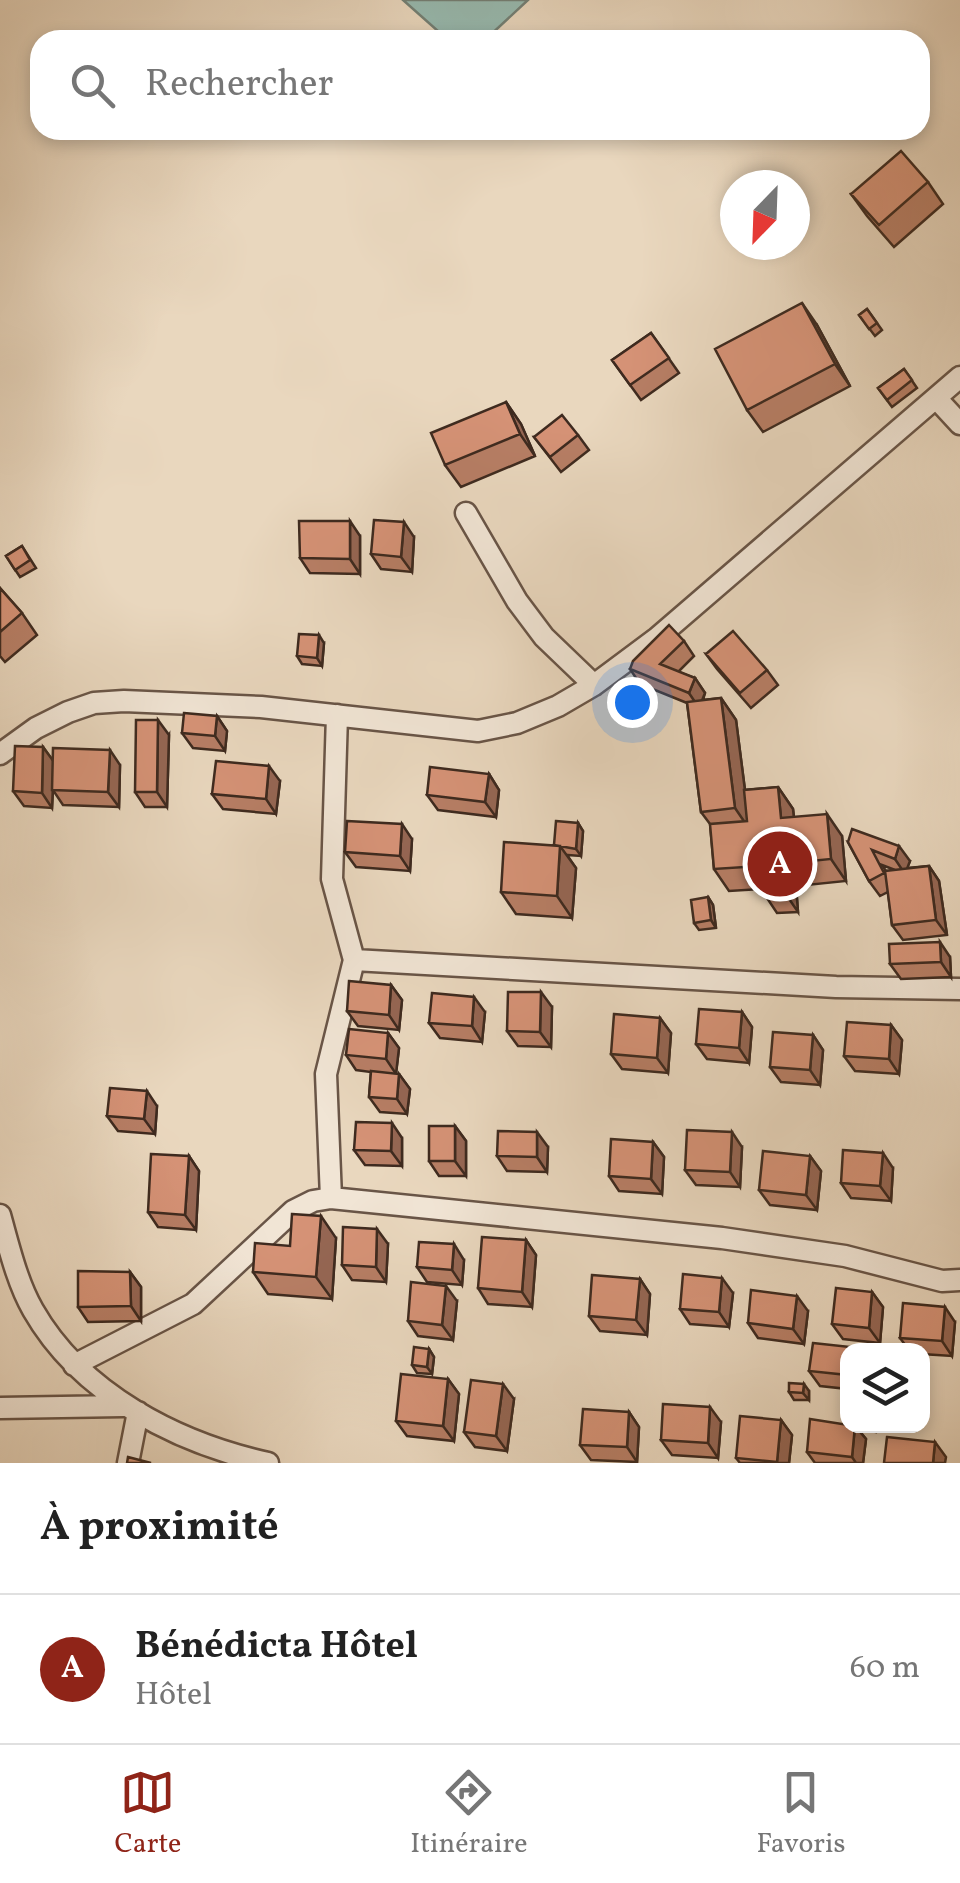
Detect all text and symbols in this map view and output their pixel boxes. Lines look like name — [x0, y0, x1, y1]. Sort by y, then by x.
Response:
search box — [30, 30, 930, 140]
icon: search — [65, 58, 120, 113]
text: Rechercher — [145, 59, 333, 112]
north arrow — [720, 170, 810, 260]
your location — [607, 677, 658, 728]
pin: A — [748, 826, 812, 902]
map controls — [840, 1343, 930, 1433]
button: layers — [840, 1343, 930, 1433]
text: À proximité — [40, 1499, 279, 1558]
text: Bénédicta Hôtel — [135, 1621, 418, 1674]
text: A — [61, 1647, 84, 1691]
text: 60 m — [850, 1647, 920, 1691]
text: Hôtel — [135, 1674, 212, 1718]
tab: Carte — [114, 1765, 181, 1864]
tab: Itinéraire — [410, 1765, 528, 1864]
tab: Favoris — [757, 1765, 845, 1864]

